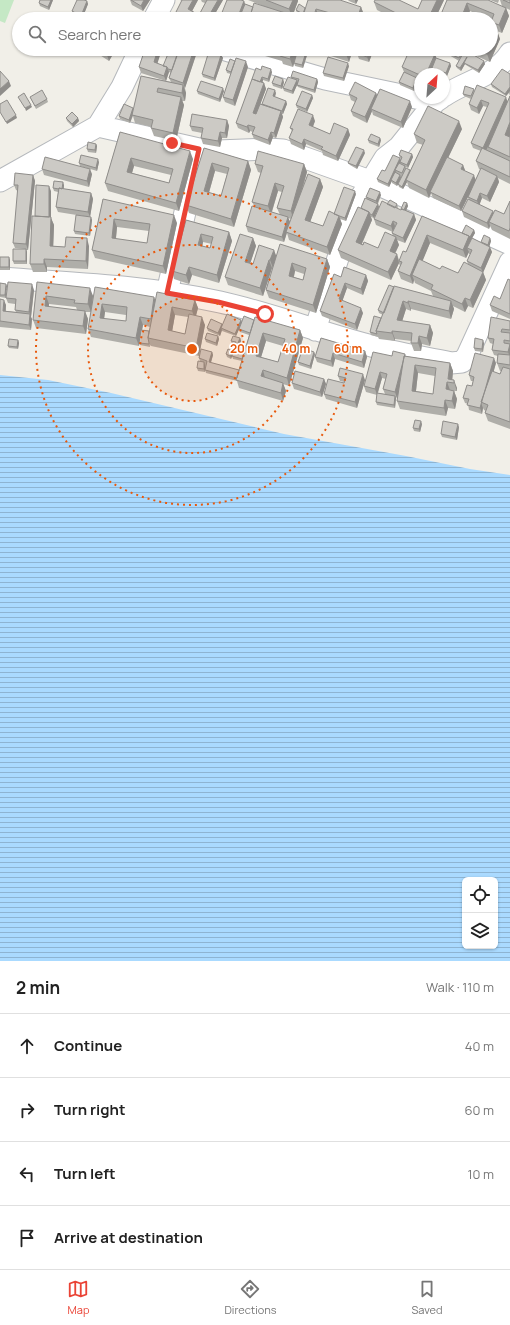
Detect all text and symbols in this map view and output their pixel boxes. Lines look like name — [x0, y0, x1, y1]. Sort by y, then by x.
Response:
search box — [12, 12, 498, 56]
icon: search — [26, 23, 48, 45]
text: Search here — [58, 24, 141, 45]
north arrow — [414, 68, 450, 104]
route end — [163, 134, 181, 152]
route start — [256, 305, 274, 323]
text: 20 m — [230, 340, 258, 357]
text: 40 m — [282, 340, 310, 357]
text: 60 m — [334, 340, 362, 357]
centre of rings — [185, 342, 199, 356]
map controls — [462, 877, 498, 949]
button: locate — [462, 877, 498, 913]
button: layers — [462, 913, 498, 949]
text: 2 min — [16, 976, 60, 999]
text: Walk · 110 m — [426, 978, 494, 996]
icon: ahead — [16, 1035, 38, 1057]
text: Continue — [54, 1035, 122, 1056]
text: 40 m — [465, 1037, 494, 1055]
icon: right — [16, 1099, 38, 1121]
text: Turn right — [54, 1099, 125, 1120]
text: 60 m — [464, 1101, 494, 1119]
icon: left — [16, 1163, 38, 1185]
text: Turn left — [54, 1163, 116, 1184]
text: 10 m — [467, 1165, 494, 1183]
icon: arrive — [16, 1227, 38, 1249]
text: Arrive at destination — [54, 1227, 203, 1248]
tab: Map — [67, 1278, 89, 1317]
tab: Directions — [224, 1278, 277, 1317]
tab: Saved — [412, 1278, 443, 1317]

